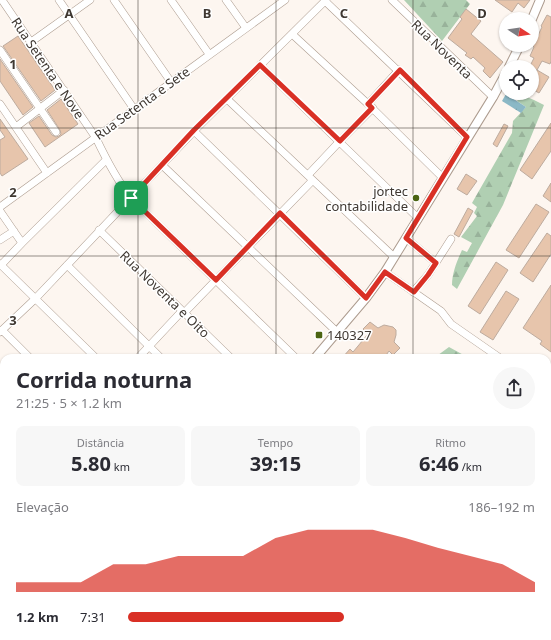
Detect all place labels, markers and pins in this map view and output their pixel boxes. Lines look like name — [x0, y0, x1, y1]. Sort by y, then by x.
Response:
pin — [114, 181, 148, 215]
place label: jortec contabilidade — [325, 182, 408, 215]
marker: jortec contabilidade — [411, 193, 421, 203]
place label: 140327 — [327, 326, 372, 344]
marker: 140327 — [314, 330, 324, 340]

